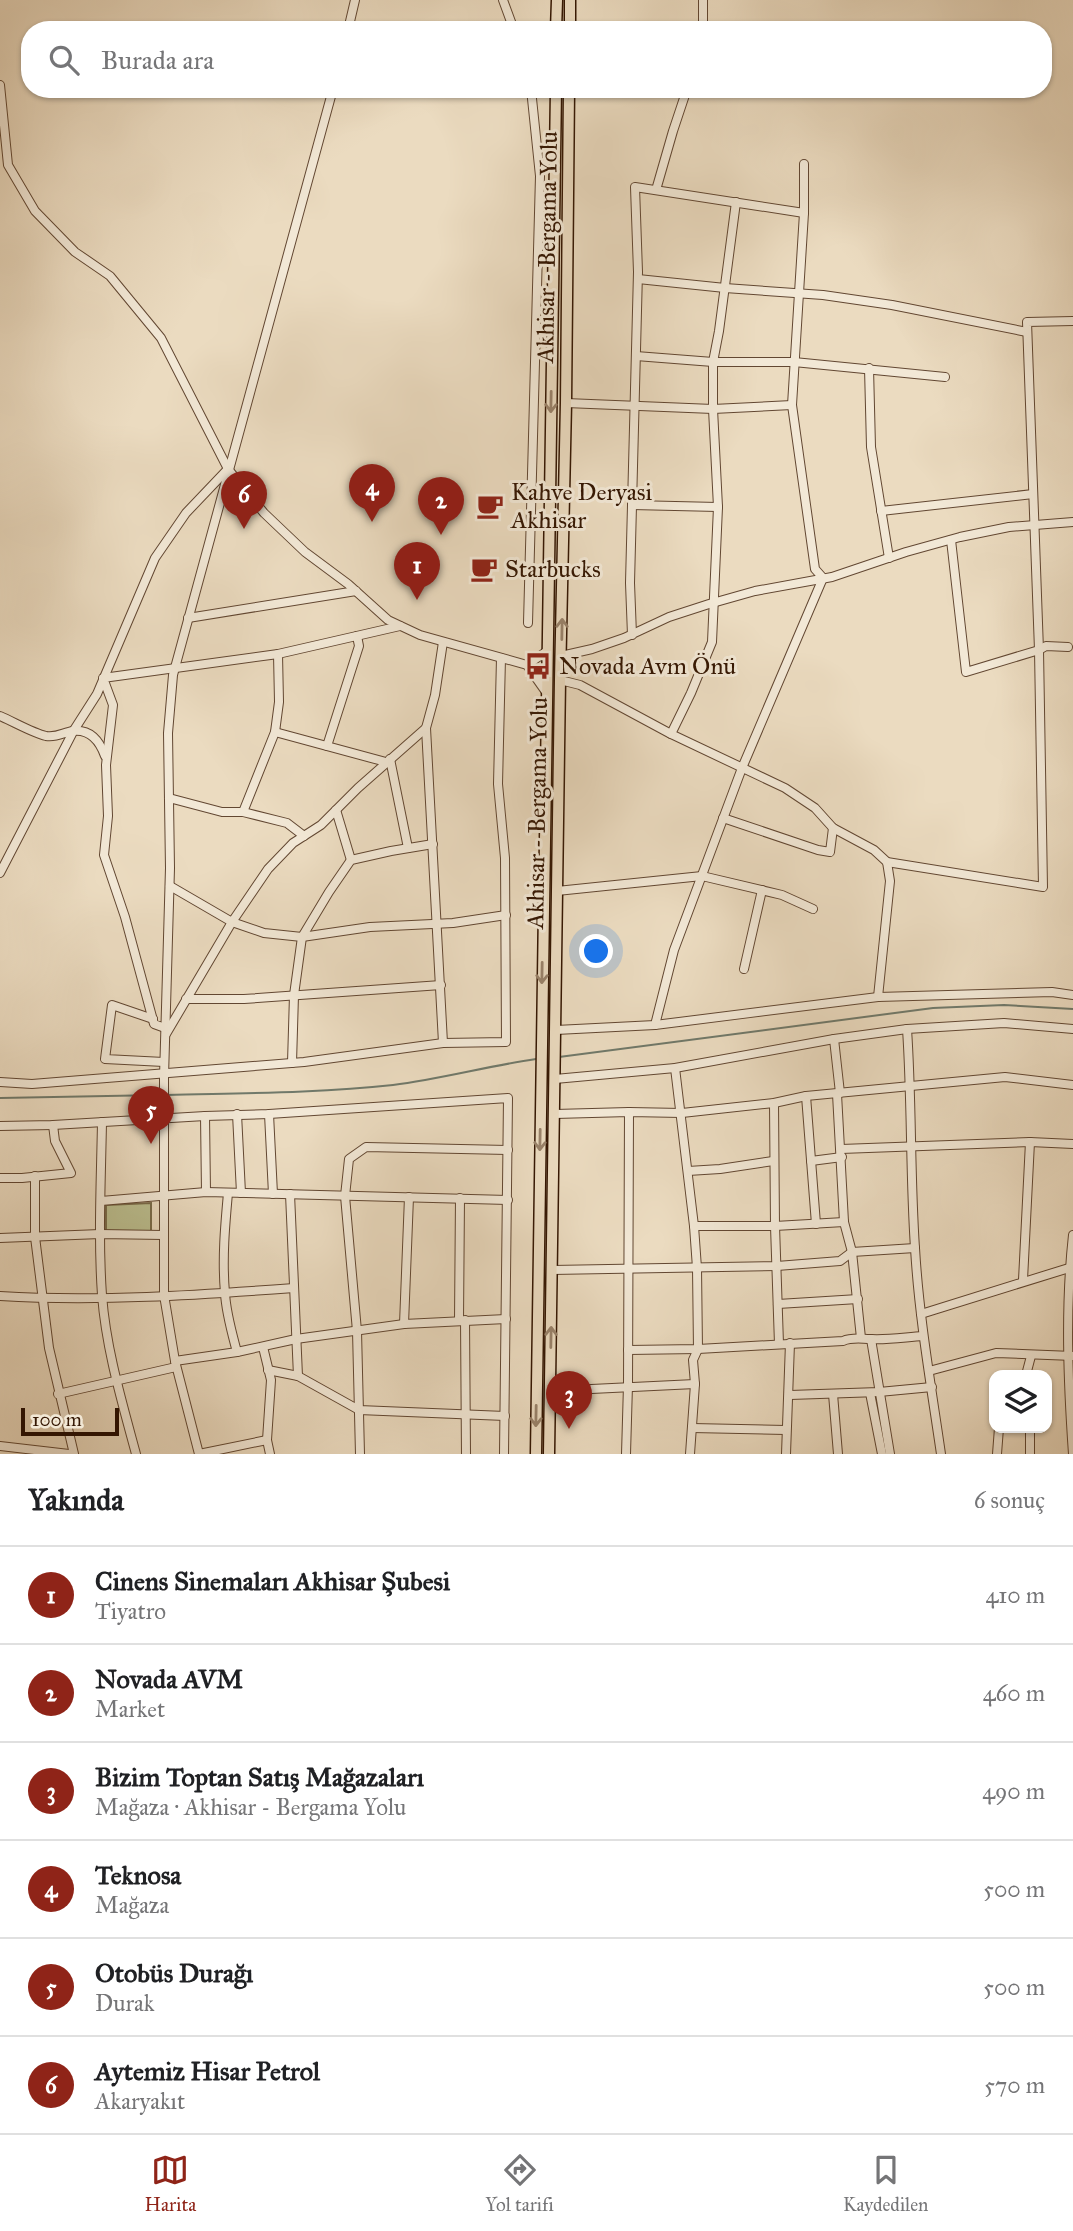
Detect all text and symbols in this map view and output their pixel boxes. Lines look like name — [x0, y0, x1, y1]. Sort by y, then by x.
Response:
search box — [21, 21, 1052, 98]
icon: search — [45, 41, 83, 79]
text: Burada ara — [101, 44, 214, 76]
street label: Akhisar - Bergama Yolu — [530, 131, 564, 364]
one-way arrow — [544, 391, 558, 414]
pin: 4 — [349, 464, 395, 522]
pin: 6 — [221, 471, 267, 529]
pin: 2 — [418, 477, 464, 535]
place label: Kahve Deryasi Akhisar — [510, 477, 653, 535]
cafe icon: Kahve Deryasi Akhisar — [475, 491, 505, 521]
pin: 1 — [394, 542, 440, 600]
cafe icon: Starbucks — [469, 554, 499, 584]
place label: Starbucks — [505, 554, 601, 584]
one-way arrow — [555, 618, 569, 641]
bus stop icon: Novada Avm Önü — [523, 651, 553, 681]
place label: Novada Avm Önü — [559, 651, 736, 681]
street label: Akhisar - Bergama Yolu — [520, 697, 554, 930]
your location — [579, 934, 613, 968]
one-way arrow — [535, 961, 549, 984]
pin: 5 — [128, 1086, 174, 1144]
one-way arrow — [533, 1128, 547, 1151]
one-way arrow — [544, 1326, 558, 1349]
map controls — [989, 1370, 1052, 1433]
button: layers — [989, 1370, 1052, 1433]
pin: 3 — [546, 1371, 592, 1429]
scale bar — [21, 1405, 119, 1437]
one-way arrow — [529, 1405, 543, 1428]
text: 100 m — [32, 1408, 82, 1431]
text: Yakında — [28, 1482, 124, 1518]
text: 6 sonuç — [974, 1486, 1045, 1514]
text: Cinens Sinemaları Akhisar Şubesi — [95, 1565, 450, 1597]
text: 1 — [46, 1581, 56, 1609]
text: 410 m — [986, 1581, 1045, 1609]
text: Tiyatro — [95, 1597, 166, 1625]
text: Novada AVM — [95, 1663, 243, 1695]
text: 2 — [45, 1679, 57, 1707]
text: 460 m — [983, 1679, 1045, 1707]
text: Market — [95, 1695, 165, 1723]
text: Bizim Toptan Satış Mağazaları — [95, 1761, 424, 1793]
text: 3 — [46, 1777, 56, 1805]
text: 490 m — [982, 1777, 1045, 1805]
text: Mağaza · Akhisar - Bergama Yolu — [95, 1793, 406, 1821]
text: Teknosa — [95, 1859, 181, 1891]
text: 4 — [45, 1875, 57, 1903]
text: 500 m — [983, 1875, 1045, 1903]
text: Mağaza — [95, 1891, 169, 1919]
text: Otobüs Durağı — [95, 1957, 253, 1989]
text: 5 — [46, 1973, 56, 2001]
text: 500 m — [983, 1973, 1045, 2001]
text: Durak — [95, 1989, 154, 2017]
text: Aytemiz Hisar Petrol — [95, 2055, 320, 2087]
text: 6 — [45, 2071, 57, 2099]
text: 570 m — [984, 2071, 1045, 2099]
text: Akaryakıt — [95, 2087, 185, 2115]
tab: Harita — [145, 2151, 196, 2216]
tab: Yol tarifi — [485, 2151, 554, 2216]
tab: Kaydedilen — [843, 2151, 928, 2216]

